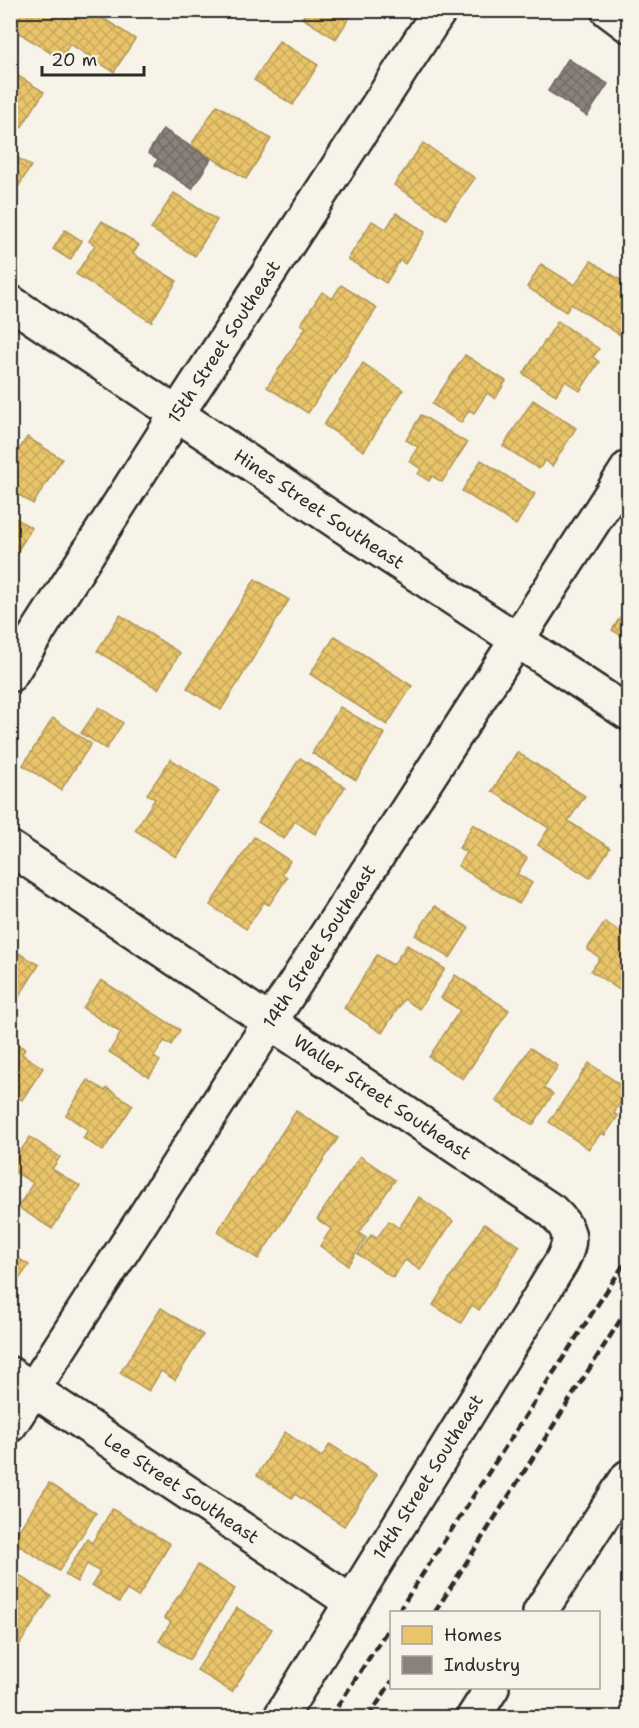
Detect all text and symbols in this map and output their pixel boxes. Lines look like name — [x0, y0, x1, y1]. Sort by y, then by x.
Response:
scale bar — [42, 39, 144, 77]
text: 20 m — [51, 48, 97, 72]
street label: 15th Street Southeast — [162, 256, 286, 428]
street label: Hines Street Southeast — [229, 444, 409, 575]
street label: 14th Street Southeast — [257, 860, 381, 1033]
street label: Waller Street Southeast — [289, 1029, 476, 1166]
street label: 14th Street Southeast — [367, 1390, 489, 1564]
street label: Lee Street Southeast — [99, 1428, 264, 1549]
legend — [390, 1611, 600, 1689]
text: Homes — [444, 1623, 502, 1647]
text: Industry — [444, 1653, 520, 1677]

